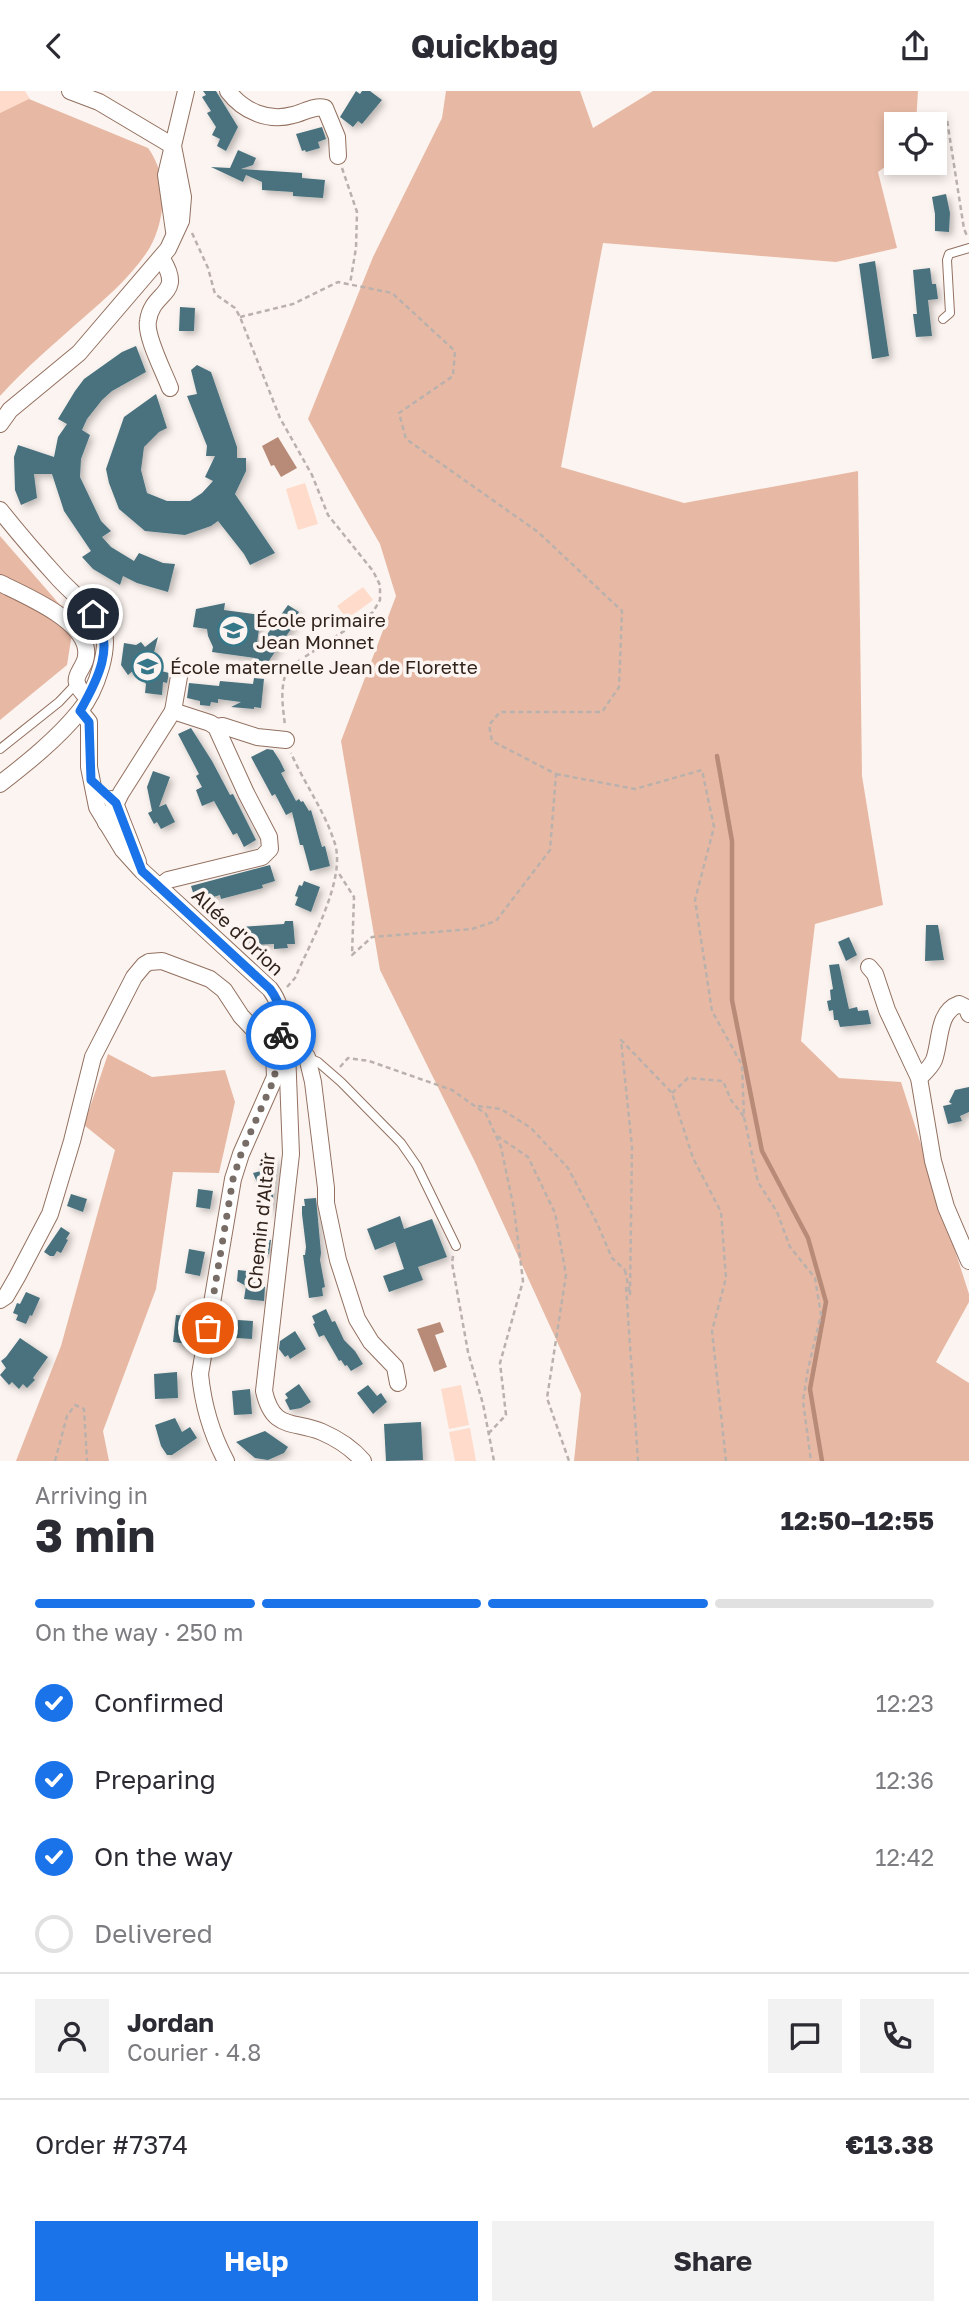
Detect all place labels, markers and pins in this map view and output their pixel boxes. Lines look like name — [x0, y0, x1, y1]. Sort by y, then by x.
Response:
pin — [63, 584, 123, 644]
place label: École primaire Jean Monnet — [256, 608, 386, 653]
school or university icon: École primaire Jean Monnet — [216, 614, 250, 648]
school or university icon: École maternelle Jean de Florette — [130, 650, 164, 684]
place label: École maternelle Jean de Florette — [170, 655, 478, 678]
pin — [178, 1298, 238, 1358]

